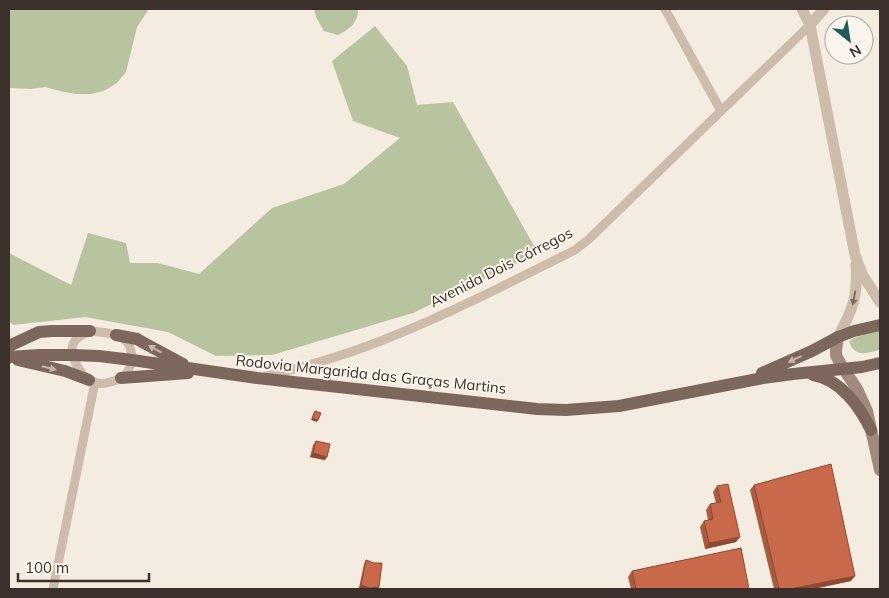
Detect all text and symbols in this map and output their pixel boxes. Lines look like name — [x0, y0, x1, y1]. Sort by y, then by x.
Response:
north arrow — [824, 15, 874, 65]
text: N — [846, 41, 865, 62]
street label: Avenida Dois Córregos — [426, 223, 576, 311]
one-way arrow — [850, 290, 858, 306]
one-way arrow — [148, 344, 162, 353]
street label: Rodovia Margarida das Graças Martins — [235, 350, 507, 398]
one-way arrow — [788, 355, 802, 363]
one-way arrow — [42, 364, 57, 372]
scale bar — [18, 550, 149, 582]
text: 100 m — [25, 558, 69, 577]

